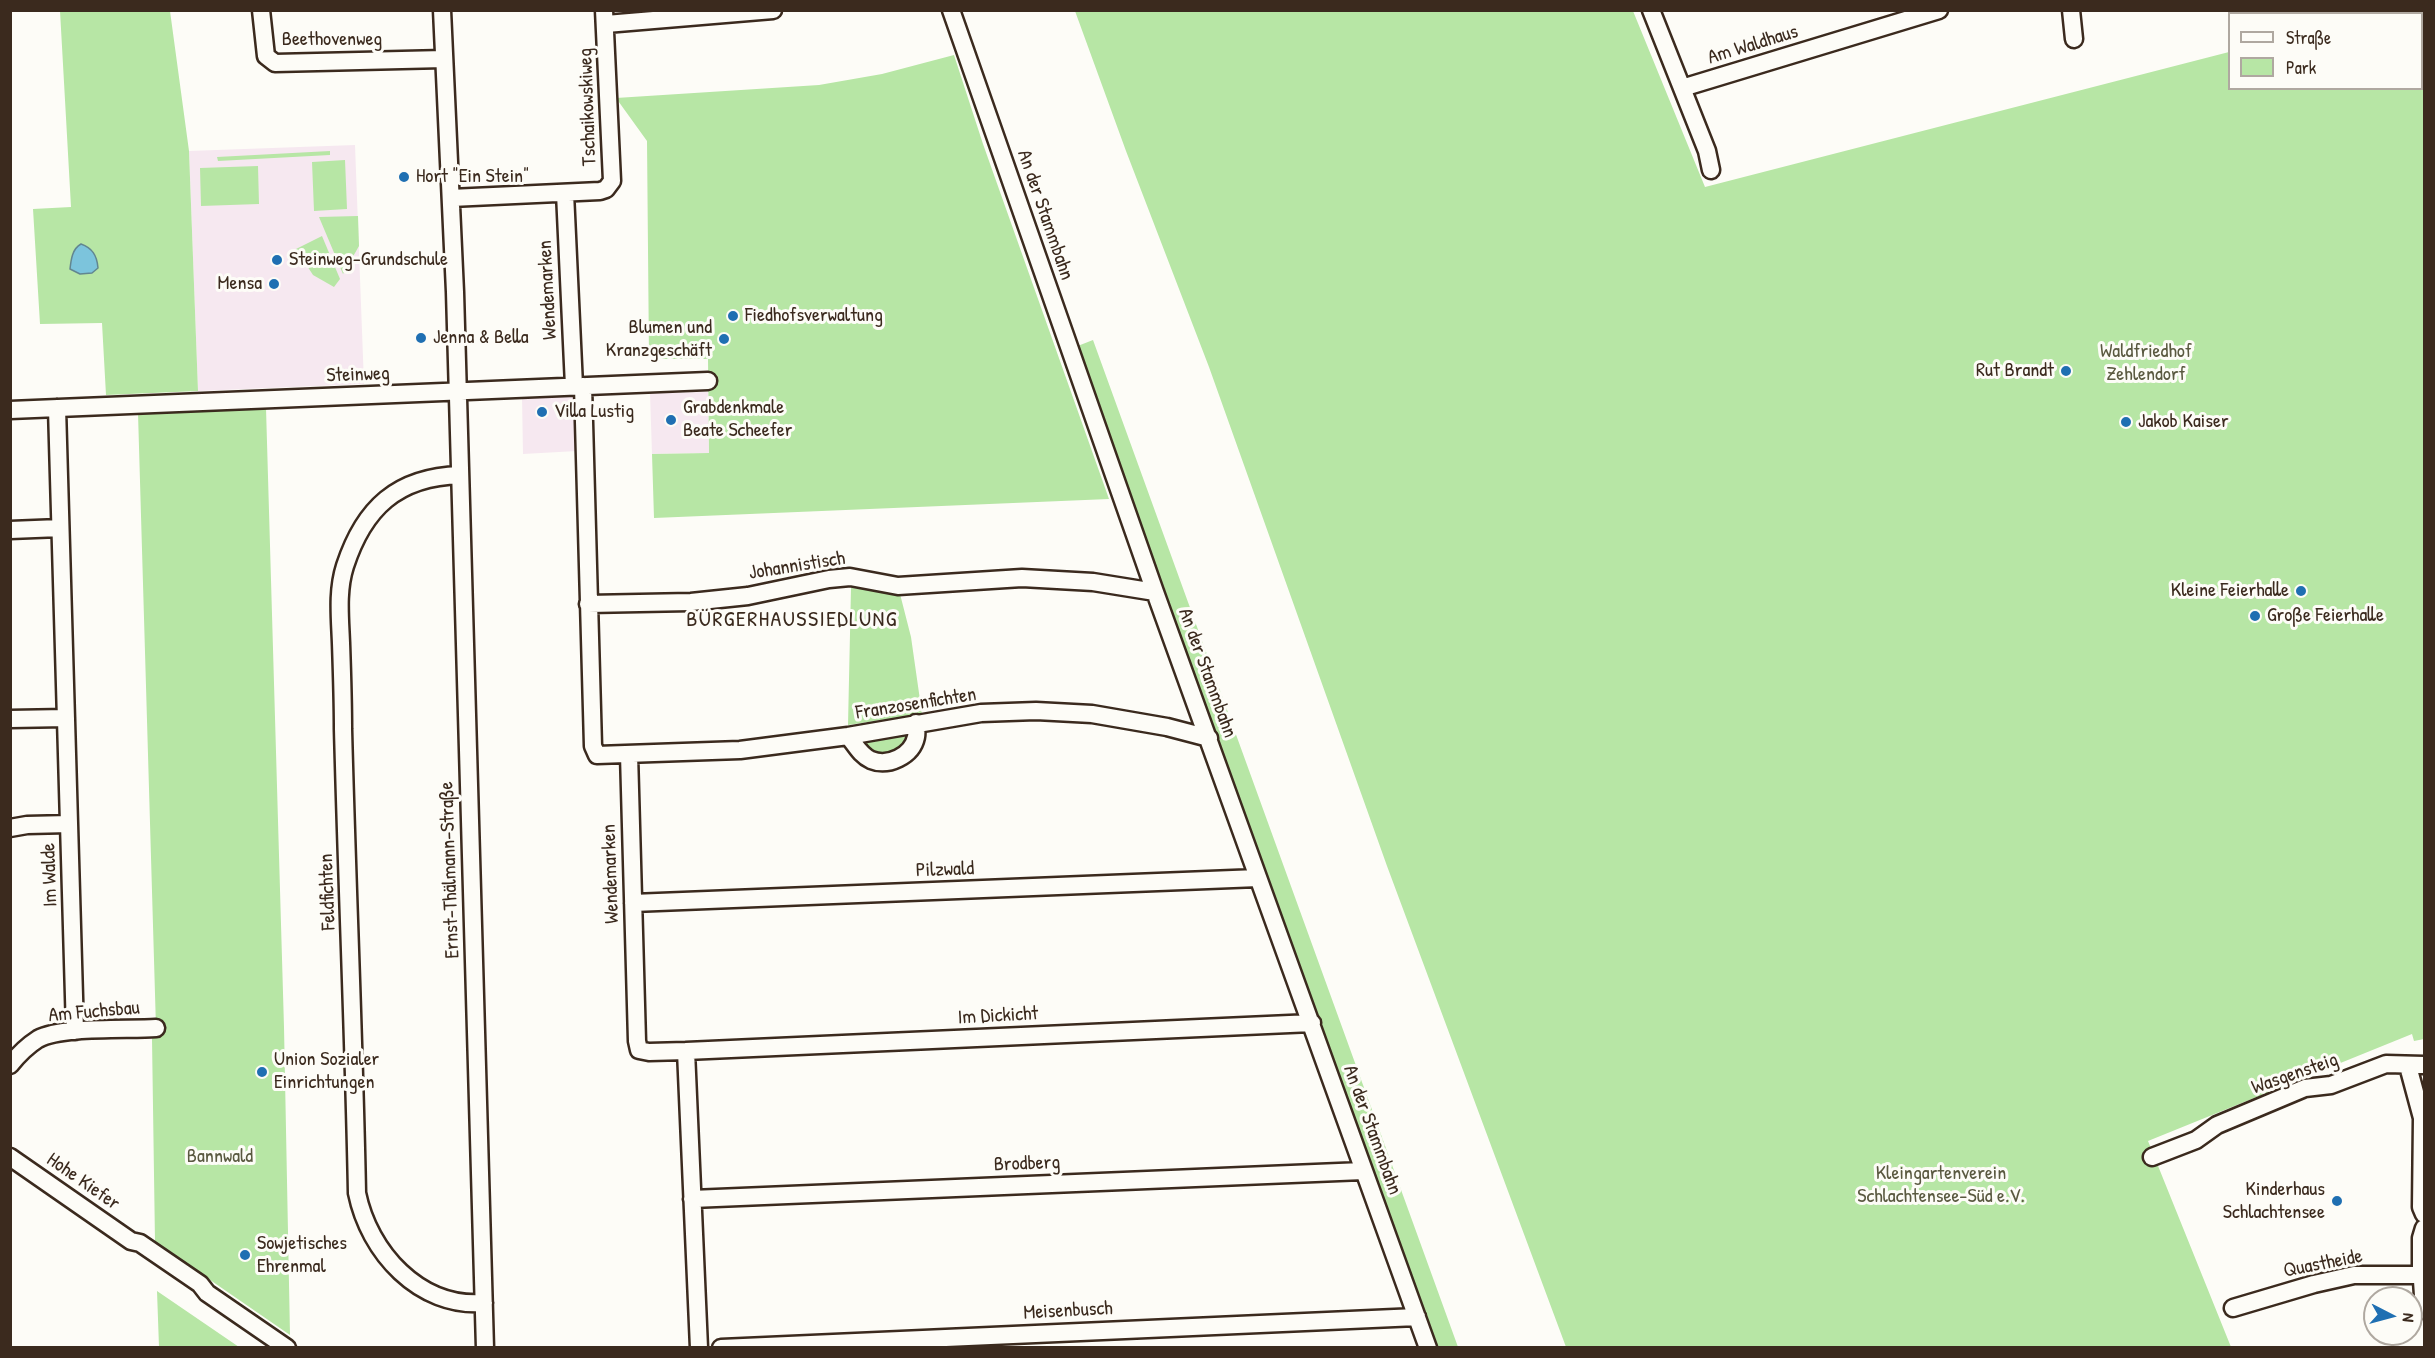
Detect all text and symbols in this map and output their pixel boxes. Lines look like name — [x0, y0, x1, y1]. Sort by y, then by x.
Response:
legend — [2228, 12, 2423, 90]
street label: Am Waldhaus — [1705, 20, 1801, 70]
text: Straße — [2286, 25, 2331, 50]
street label: Beethovenweg — [282, 28, 382, 52]
street label: Tschaikowskiweg — [574, 48, 602, 166]
text: Park — [2286, 55, 2316, 80]
street label: An der Stammbahn — [1012, 147, 1078, 283]
place label: Hort "Ein Stein" — [416, 165, 529, 189]
marker: Hort "Ein Stein" — [397, 170, 411, 184]
street label: Wendemarken — [533, 240, 563, 340]
place label: Steinweg-Grundschule — [289, 248, 448, 272]
marker: Steinweg-Grundschule — [270, 253, 284, 267]
place label: Mensa — [218, 272, 262, 296]
marker: Mensa — [267, 277, 281, 291]
place label: Fiedhofsverwaltung — [745, 304, 883, 328]
marker: Fiedhofsverwaltung — [726, 309, 740, 323]
place label: Blumen und Kranzgeschäft — [606, 316, 712, 363]
place label: Jenna & Bella — [433, 326, 529, 350]
marker: Jenna & Bella — [414, 331, 428, 345]
marker: Blumen und Kranzgeschäft — [717, 332, 731, 346]
park label: Waldfriedhof Zehlendorf — [2100, 340, 2192, 387]
place label: Rut Brandt — [1976, 359, 2054, 383]
street label: Steinweg — [326, 362, 390, 388]
marker: Rut Brandt — [2059, 364, 2073, 378]
place label: Grabdenkmale Beate Scheefer — [683, 396, 792, 443]
place label: Villa Lustig — [554, 400, 634, 424]
marker: Villa Lustig — [535, 405, 549, 419]
place label: Jakob Kaiser — [2138, 410, 2229, 434]
marker: Grabdenkmale Beate Scheefer — [664, 413, 678, 427]
marker: Jakob Kaiser — [2119, 415, 2133, 429]
street label: Johannistisch — [747, 547, 847, 585]
place label: Kleine Feierhalle — [2171, 579, 2289, 603]
marker: Kleine Feierhalle — [2294, 584, 2308, 598]
place label: Große Feierhalle — [2267, 604, 2384, 628]
street label: An der Stammbahn — [1172, 605, 1242, 741]
district label: BÜRGERHAUSSIEDLUNG — [686, 607, 898, 633]
marker: Große Feierhalle — [2248, 609, 2262, 623]
street label: Franzosenfichten — [854, 683, 978, 725]
street label: Ernst-Thälmann-Straße — [435, 781, 465, 959]
street label: Wendemarken — [597, 824, 625, 924]
street label: Im Walde — [37, 843, 63, 907]
street label: Feldfichten — [315, 853, 341, 931]
street label: Pilzwald — [915, 857, 975, 883]
street label: Am Fuchsbau — [47, 996, 141, 1028]
street label: Im Dickicht — [957, 1002, 1039, 1030]
place label: Union Sozialer Einrichtungen — [274, 1048, 379, 1095]
street label: Wasgensteig — [2249, 1048, 2341, 1100]
street label: An der Stammbahn — [1337, 1062, 1407, 1198]
marker: Union Sozialer Einrichtungen — [255, 1065, 269, 1079]
park label: Bannwald — [187, 1145, 253, 1169]
street label: Hohe Kiefer — [42, 1148, 124, 1216]
street label: Brodberg — [993, 1151, 1061, 1177]
park label: Kleingartenverein Schlachtensee-Süd e.V. — [1857, 1162, 2025, 1209]
place label: Kinderhaus Schlachtensee — [2223, 1178, 2325, 1225]
marker: Kinderhaus Schlachtensee — [2330, 1194, 2344, 1208]
place label: Sowjetisches Ehrenmal — [257, 1232, 347, 1279]
street label: Quastheide — [2281, 1245, 2365, 1283]
marker: Sowjetisches Ehrenmal — [238, 1248, 252, 1262]
north arrow — [2363, 1286, 2423, 1346]
street label: Meisenbusch — [1023, 1297, 1113, 1325]
text: N — [2398, 1312, 2420, 1323]

